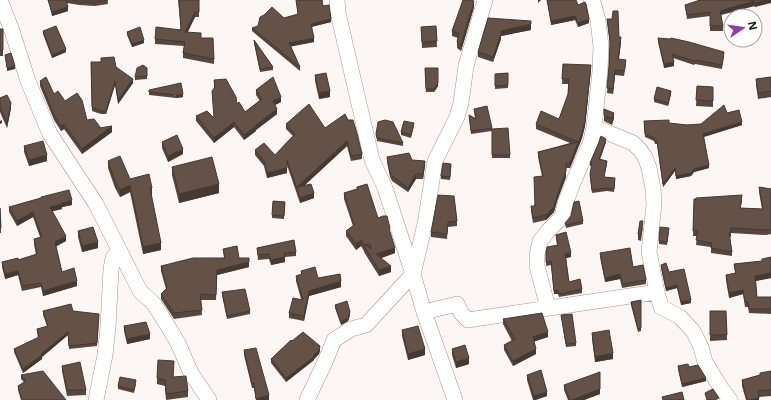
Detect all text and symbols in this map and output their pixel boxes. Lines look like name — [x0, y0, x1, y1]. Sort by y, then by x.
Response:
north arrow — [723, 8, 763, 48]
text: N — [745, 20, 762, 32]

